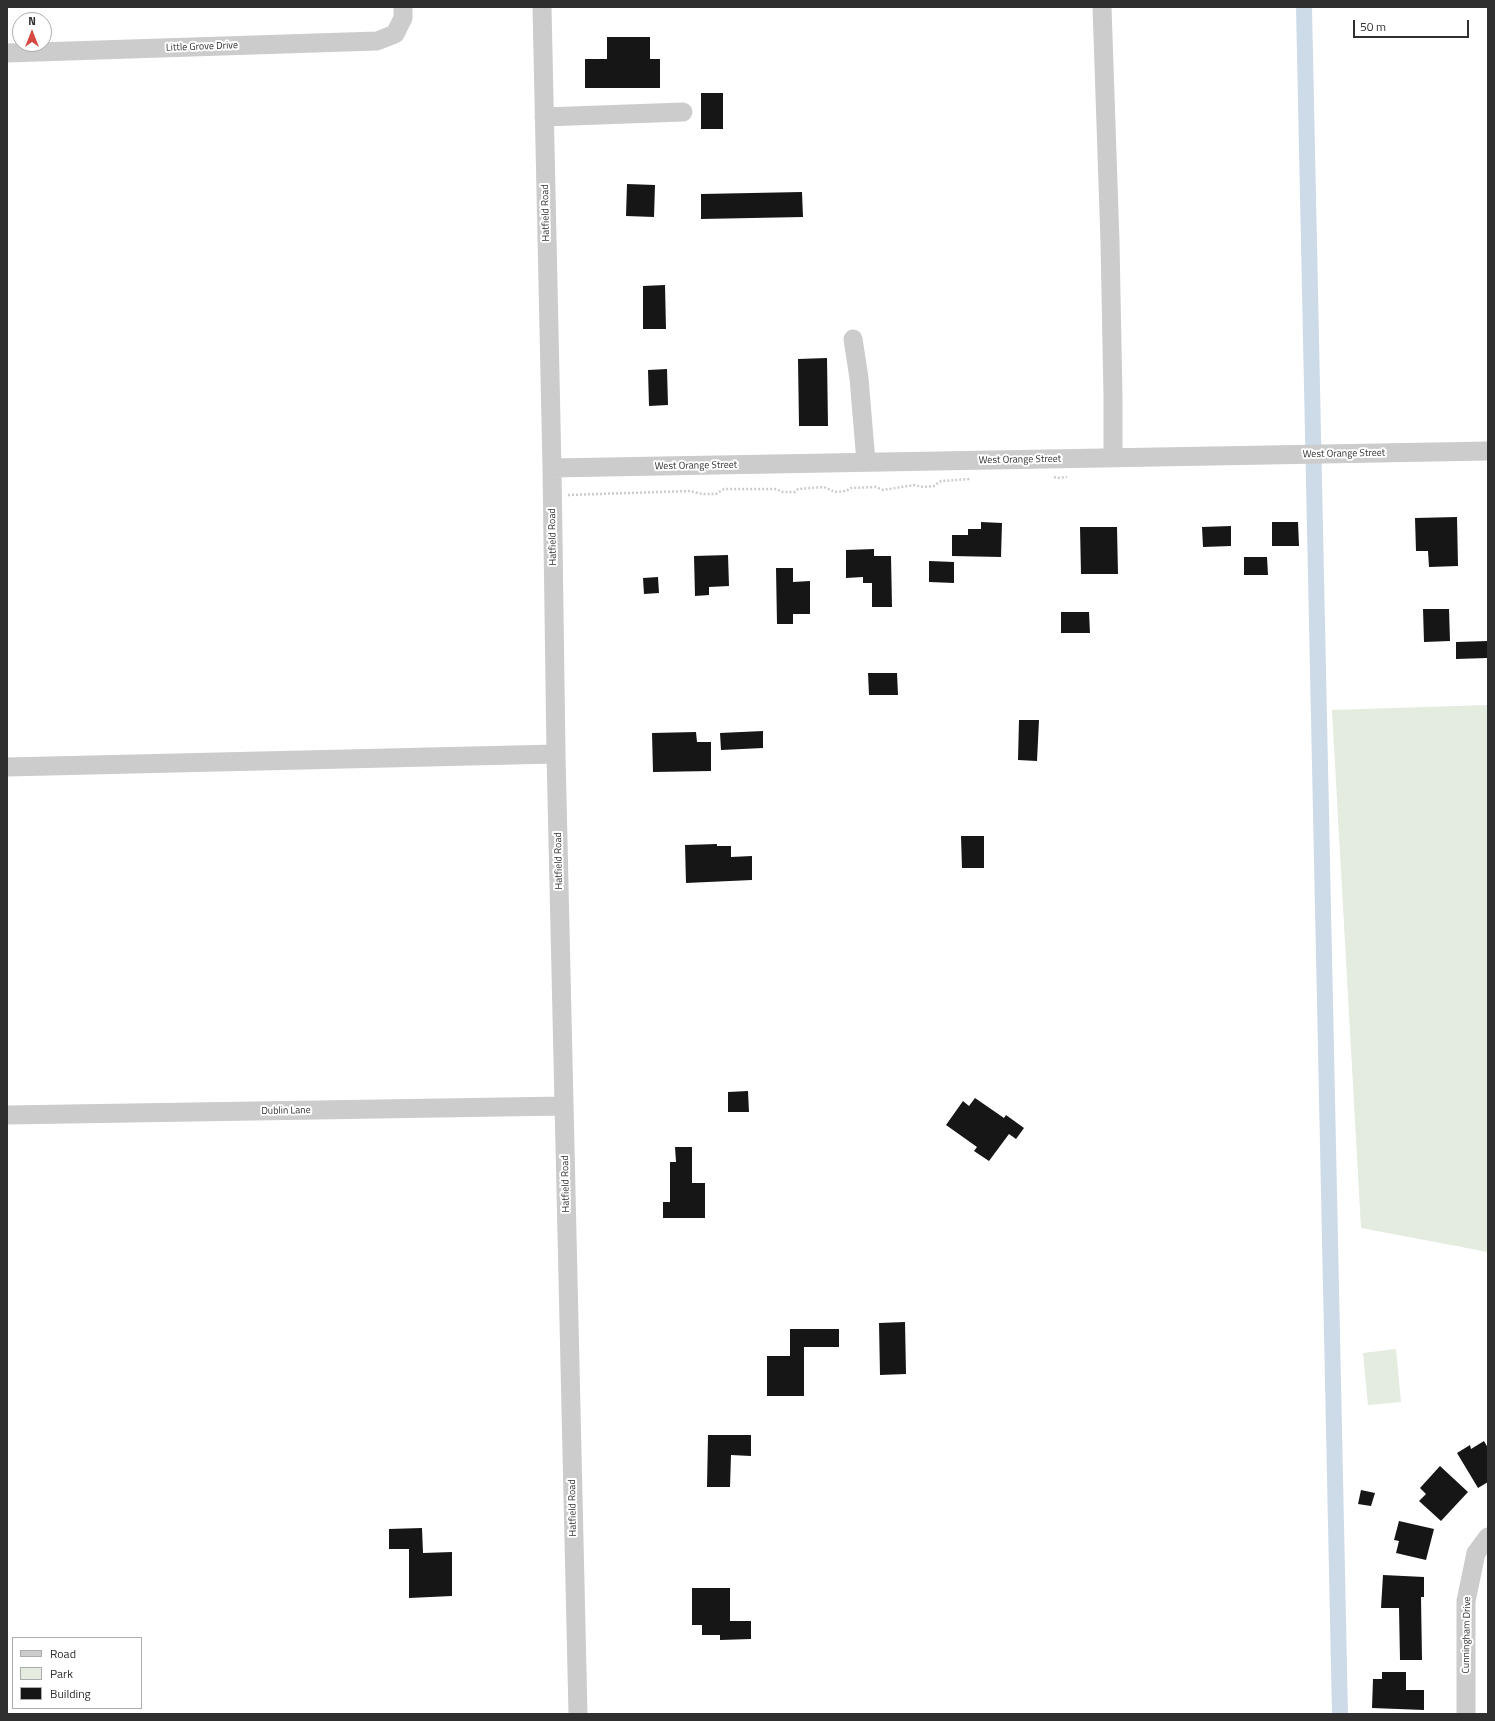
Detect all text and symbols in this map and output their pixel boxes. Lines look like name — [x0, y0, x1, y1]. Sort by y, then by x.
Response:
north arrow — [12, 12, 52, 52]
scale bar — [1355, 12, 1471, 38]
text: N — [28, 13, 36, 29]
text: 50 m — [1360, 17, 1386, 36]
street label: Little Grove Drive — [166, 40, 238, 54]
street label: Hatfield Road — [540, 184, 552, 242]
street label: West Orange Street — [1303, 447, 1385, 461]
street label: West Orange Street — [979, 453, 1061, 467]
street label: West Orange Street — [655, 459, 737, 473]
street label: Hatfield Road — [547, 508, 559, 566]
street label: Hatfield Road — [553, 832, 565, 890]
street label: Dublin Lane — [261, 1105, 311, 1117]
street label: Hatfield Road — [560, 1155, 572, 1213]
street label: Hatfield Road — [567, 1479, 579, 1537]
street label: Cunningham Drive — [1460, 1596, 1474, 1674]
legend — [12, 1637, 142, 1709]
text: Road — [50, 1644, 76, 1663]
text: Park — [50, 1664, 73, 1683]
text: Building — [50, 1684, 91, 1703]

